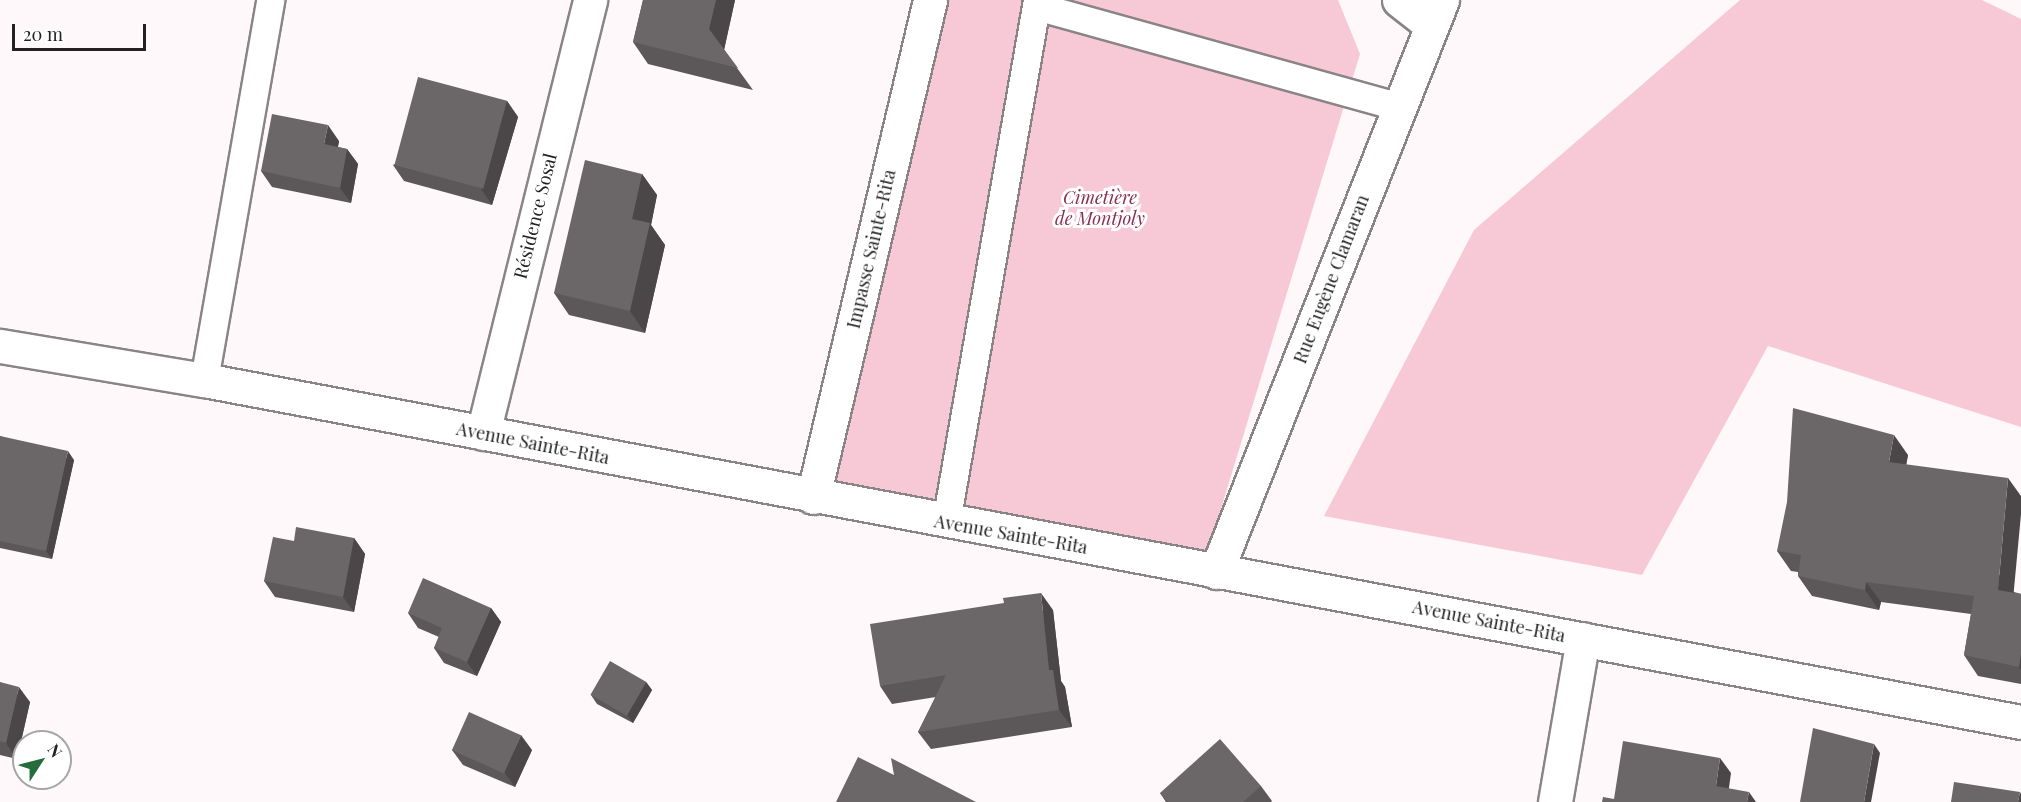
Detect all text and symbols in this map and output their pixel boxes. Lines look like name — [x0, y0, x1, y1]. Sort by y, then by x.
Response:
scale bar — [15, 12, 148, 50]
text: 20 m — [23, 22, 63, 46]
street label: Résidence Sosal — [509, 151, 561, 281]
street label: Impasse Sainte-Rita — [842, 167, 900, 331]
park label: Cimetière de Montjoly — [1055, 187, 1145, 230]
street label: Rue Eugène Clamaran — [1289, 192, 1373, 366]
street label: Avenue Sainte-Rita — [455, 418, 611, 468]
street label: Avenue Sainte-Rita — [933, 510, 1089, 558]
street label: Avenue Sainte-Rita — [1411, 596, 1567, 646]
north arrow — [12, 730, 72, 790]
text: N — [43, 739, 67, 761]

